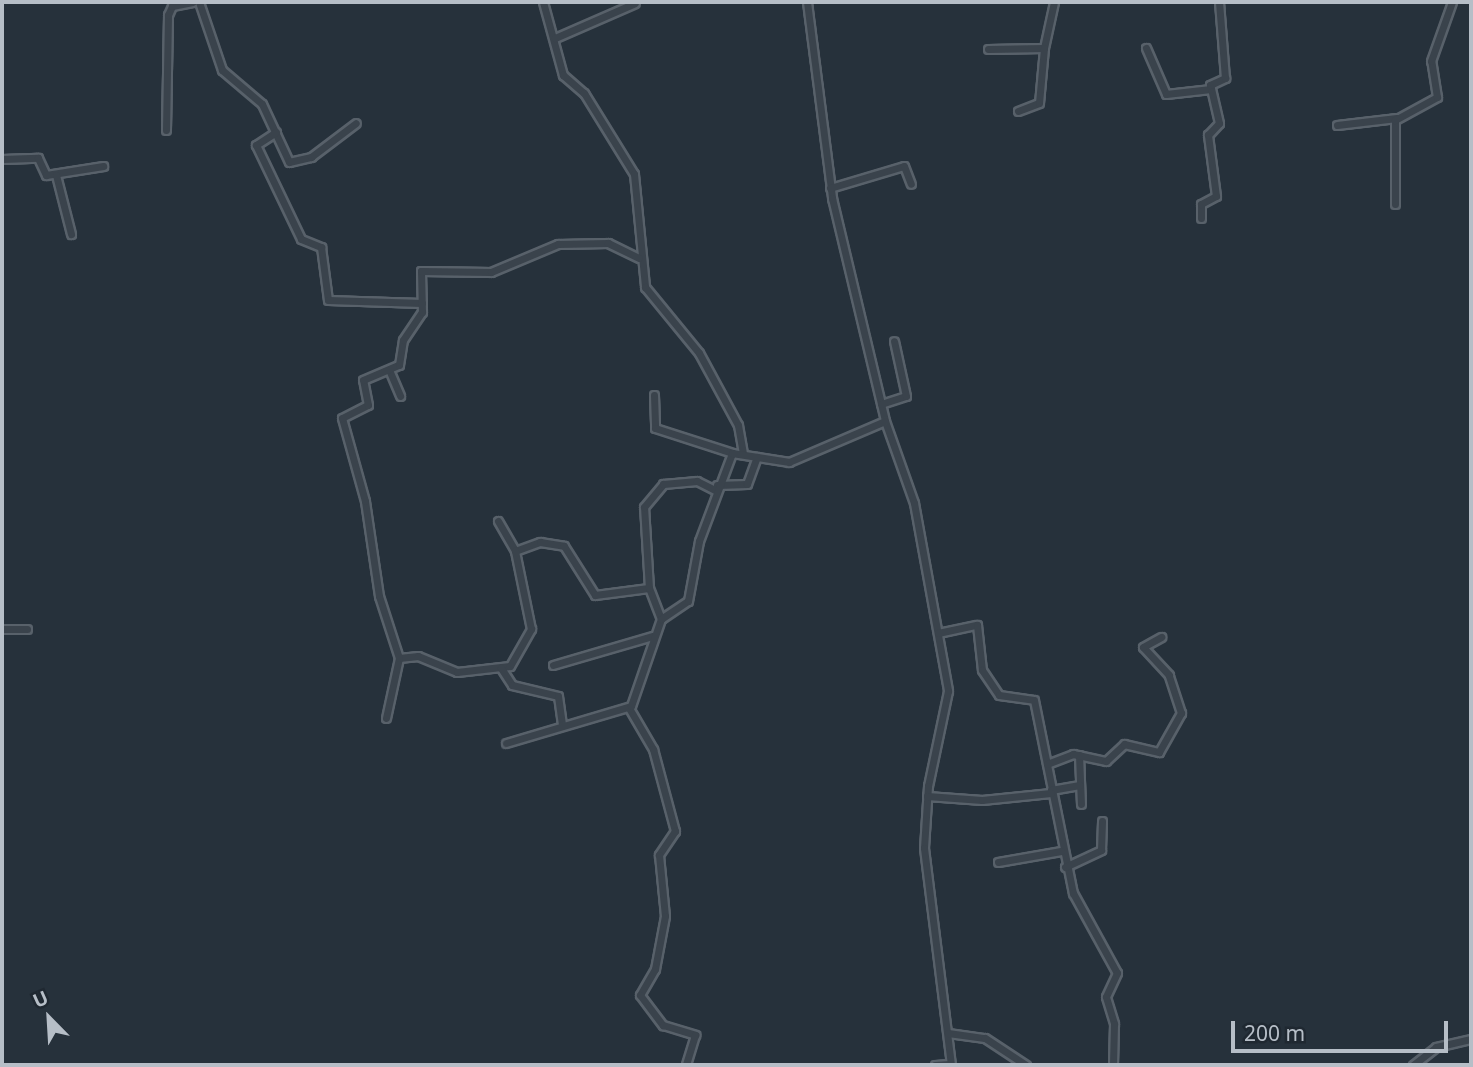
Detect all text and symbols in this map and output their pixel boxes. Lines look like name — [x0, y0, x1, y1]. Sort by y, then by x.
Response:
north arrow — [14, 983, 84, 1053]
text: U — [29, 984, 52, 1014]
scale bar — [1235, 1007, 1452, 1052]
text: 200 m — [1244, 1019, 1305, 1047]

